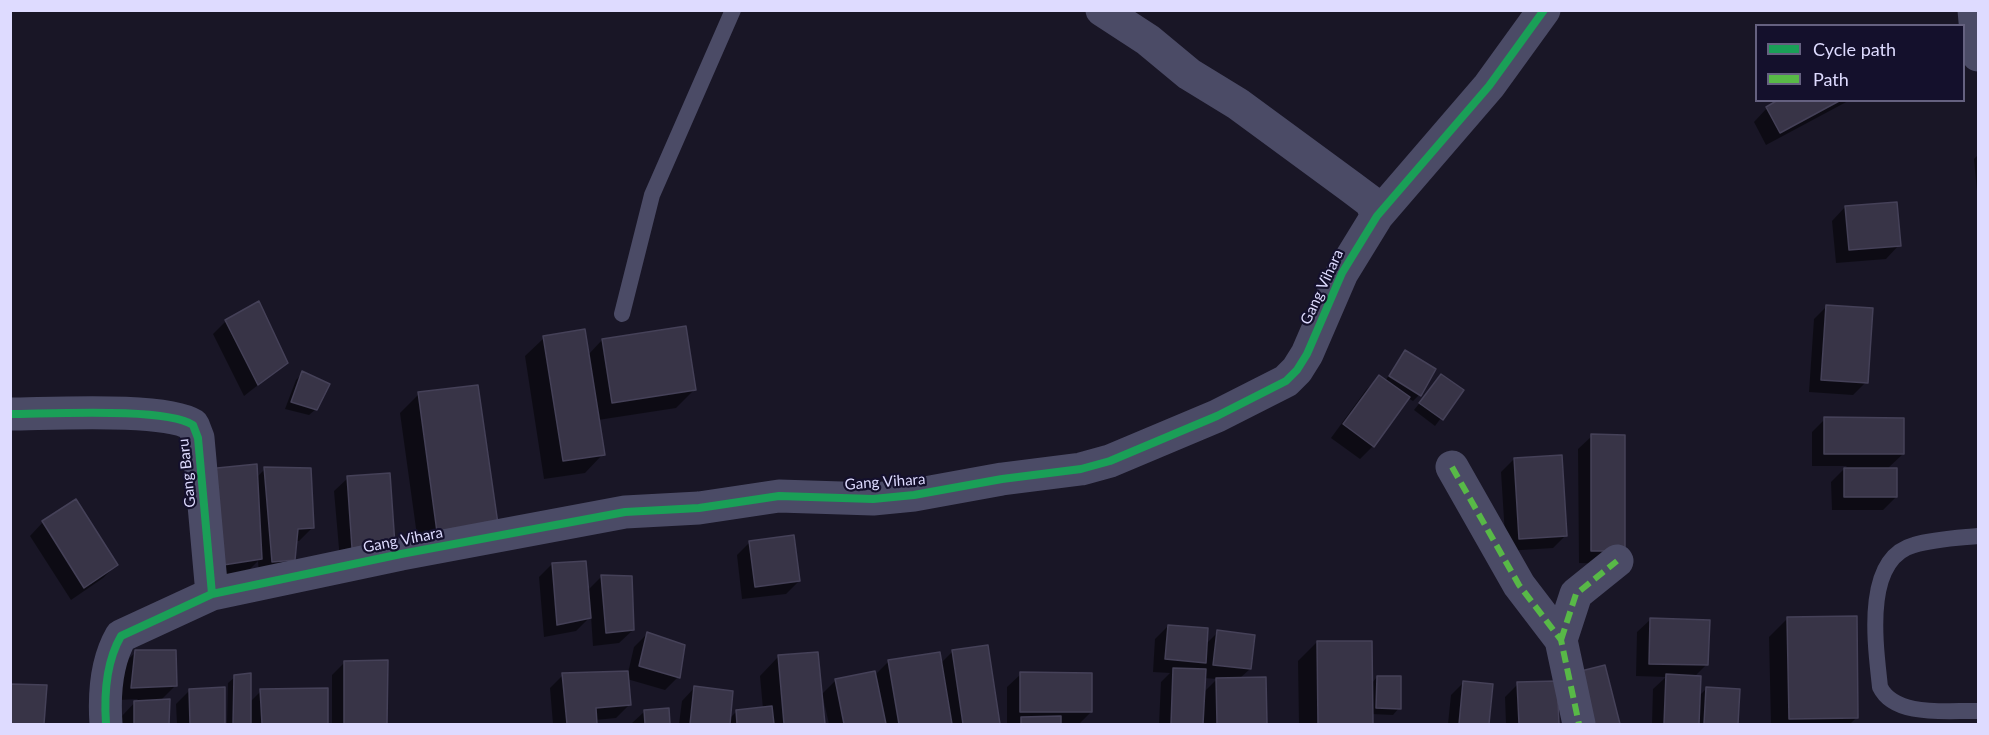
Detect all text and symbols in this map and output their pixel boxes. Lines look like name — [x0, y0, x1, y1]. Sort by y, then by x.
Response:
legend — [1755, 24, 1965, 102]
text: Cycle path — [1813, 38, 1896, 60]
text: Path — [1813, 68, 1849, 90]
street label: Gang Vihara — [1297, 247, 1347, 327]
street label: Gang Baru — [174, 438, 200, 508]
street label: Gang Vihara — [844, 470, 926, 494]
street label: Gang Vihara — [362, 523, 444, 557]

